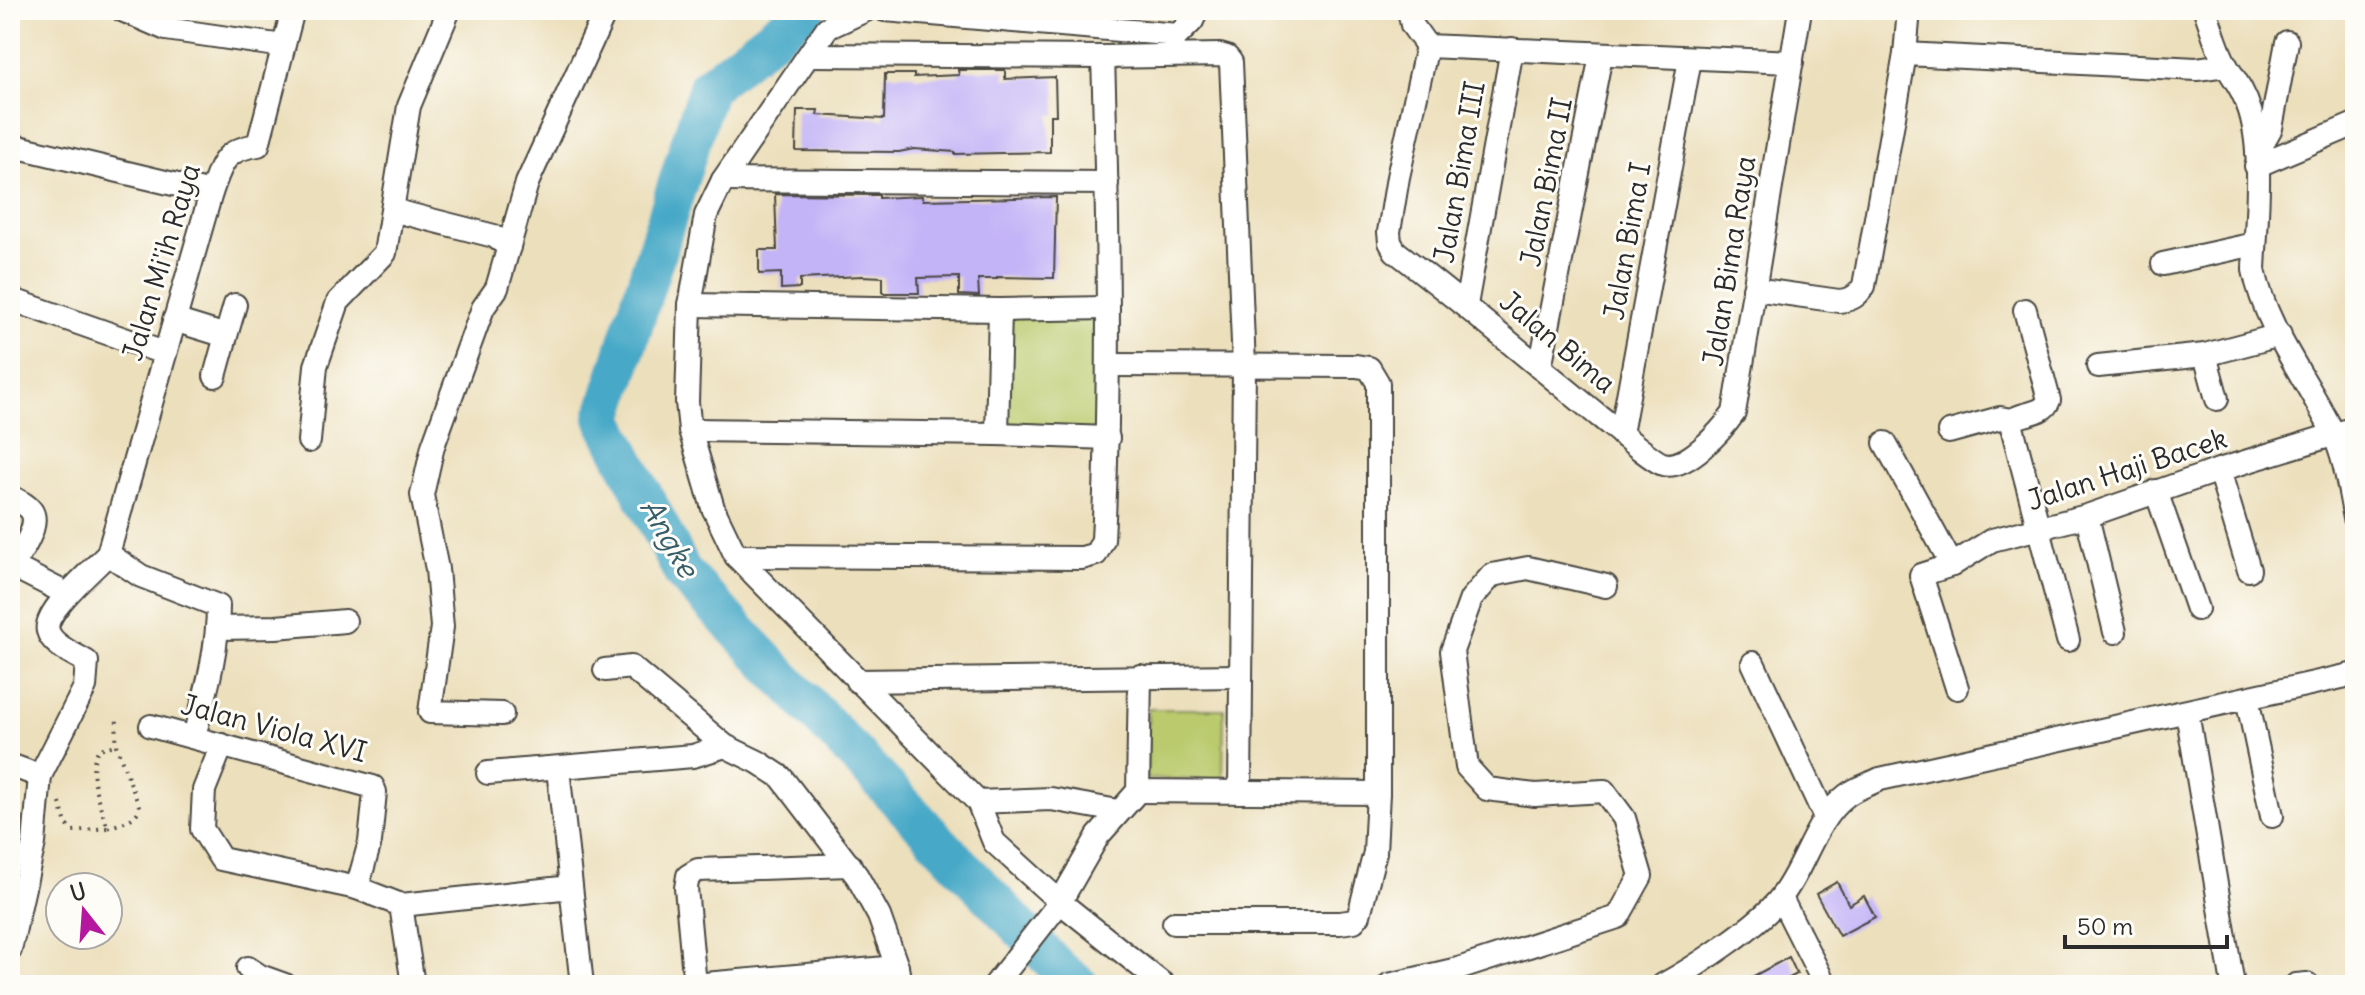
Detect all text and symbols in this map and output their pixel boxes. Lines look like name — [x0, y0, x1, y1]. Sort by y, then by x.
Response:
street label: Jalan Bima III — [1425, 78, 1493, 266]
street label: Jalan Bima II — [1512, 94, 1580, 270]
street label: Jalan Bima Raya — [1695, 153, 1763, 369]
street label: Jalan Mi'ih Raya — [114, 159, 208, 365]
street label: Jalan Bima I — [1595, 159, 1659, 323]
street label: Jalan Bima — [1493, 283, 1623, 401]
street label: Jalan Haji Bacek — [2023, 420, 2231, 518]
water label: Angke — [632, 491, 708, 585]
street label: Jalan Viola XVI — [177, 686, 371, 770]
north arrow — [44, 871, 124, 951]
text: U — [67, 876, 89, 907]
scale bar — [2065, 899, 2227, 949]
text: 50 m — [2077, 911, 2133, 941]

